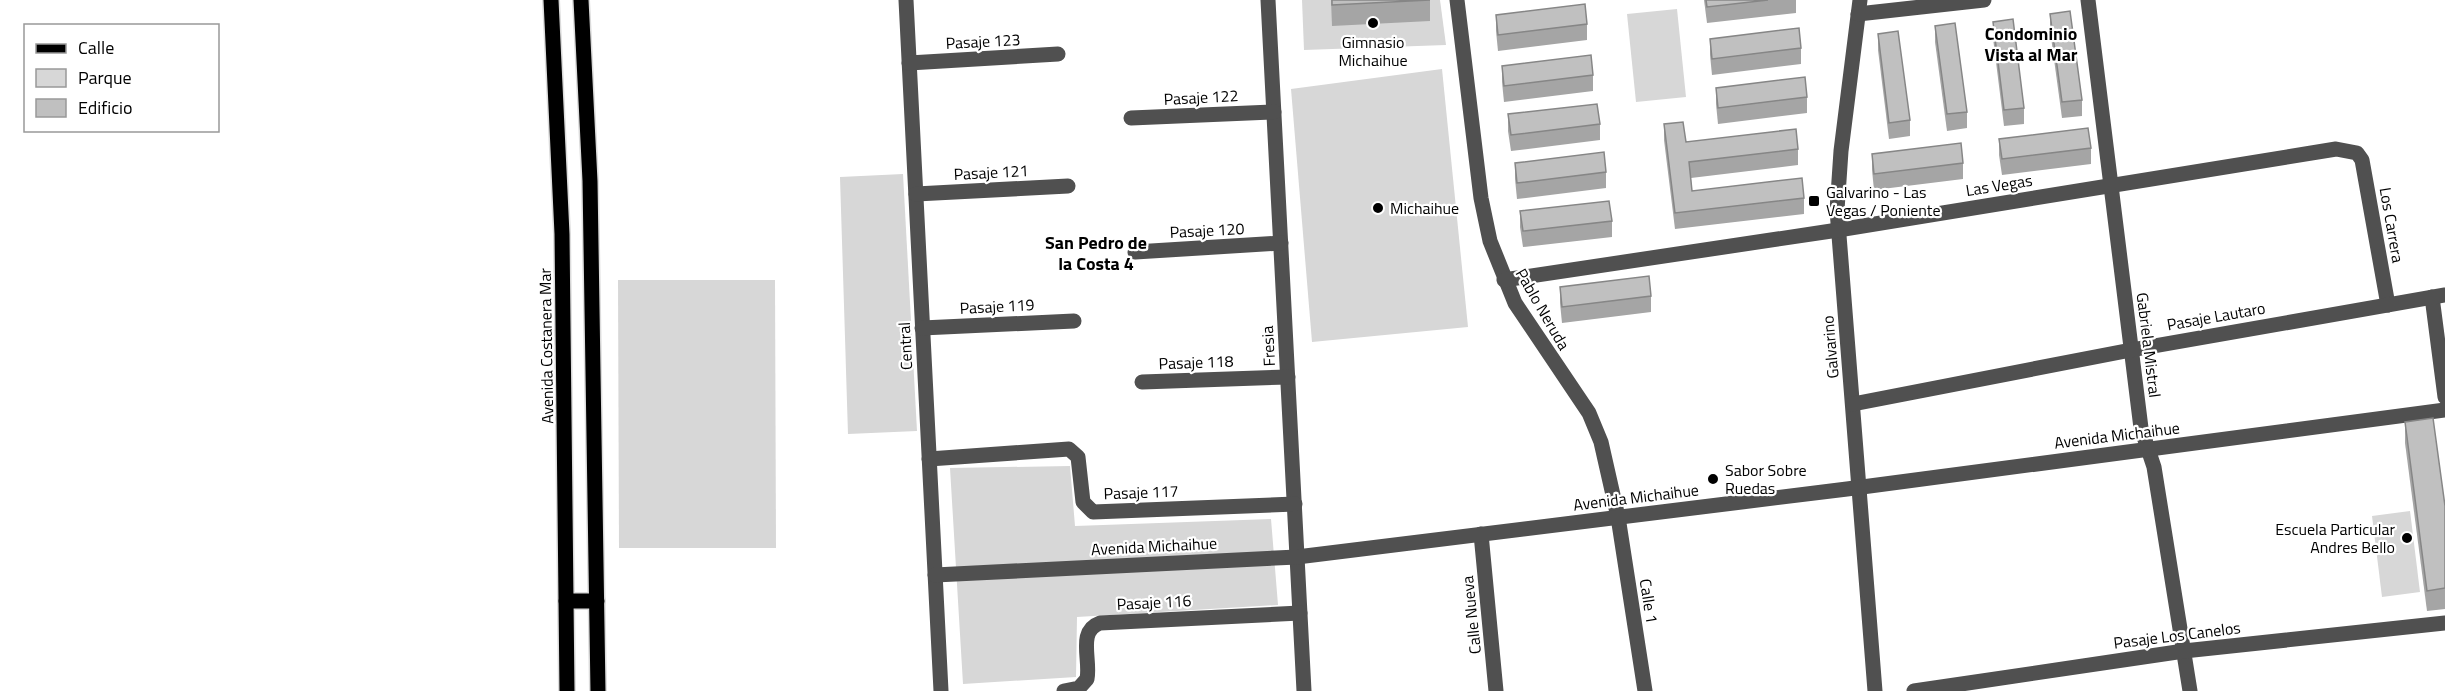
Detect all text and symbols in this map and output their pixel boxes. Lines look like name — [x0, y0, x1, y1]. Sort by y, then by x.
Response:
marker: Gimnasio Michaihue — [1366, 16, 1380, 30]
district label: Condominio Vista al Mar — [1984, 20, 2078, 68]
legend — [24, 24, 219, 132]
street label: Pasaje 123 — [945, 27, 1021, 55]
place label: Gimnasio Michaihue — [1338, 30, 1408, 72]
text: Calle — [78, 34, 114, 61]
text: Parque — [78, 64, 132, 91]
street label: Pasaje 122 — [1163, 83, 1239, 111]
text: Edificio — [78, 94, 132, 121]
street label: Pasaje 121 — [953, 158, 1029, 186]
street label: Las Vegas — [1964, 168, 2034, 202]
place label: Galvarino - Las Vegas / Poniente — [1826, 180, 1940, 222]
street label: Los Carrera — [2374, 185, 2410, 265]
marker: Galvarino - Las Vegas / Poniente — [1807, 194, 1821, 208]
place label: Michaihue — [1390, 196, 1459, 220]
marker: Michaihue — [1371, 201, 1385, 215]
street label: Pasaje 120 — [1169, 216, 1245, 244]
district label: San Pedro de la Costa 4 — [1045, 229, 1147, 277]
street label: Pablo Neruda — [1510, 264, 1576, 354]
street label: Avenida Costanera Mar — [533, 267, 559, 424]
street label: Gabriela Mistral — [2131, 291, 2167, 399]
street label: Pasaje 119 — [959, 292, 1035, 320]
street label: Pasaje Lautaro — [2165, 296, 2267, 336]
street label: Galvarino — [1815, 314, 1845, 380]
street label: Central — [892, 321, 918, 371]
street label: Fresia — [1255, 325, 1281, 367]
street label: Pasaje 118 — [1158, 349, 1234, 375]
street label: Avenida Michaihue — [2053, 415, 2181, 455]
place label: Sabor Sobre Ruedas — [1725, 458, 1807, 500]
marker: Sabor Sobre Ruedas — [1706, 472, 1720, 486]
street label: Avenida Michaihue — [1572, 477, 1700, 517]
street label: Pasaje 117 — [1103, 479, 1179, 505]
place label: Escuela Particular Andres Bello — [2275, 517, 2395, 559]
street label: Avenida Michaihue — [1090, 531, 1218, 561]
marker: Escuela Particular Andres Bello — [2400, 531, 2414, 545]
street label: Calle Nueva — [1455, 575, 1487, 655]
street label: Calle 1 — [1634, 577, 1664, 625]
street label: Pasaje 116 — [1116, 588, 1192, 616]
street label: Pasaje Los Canelos — [2112, 615, 2242, 655]

